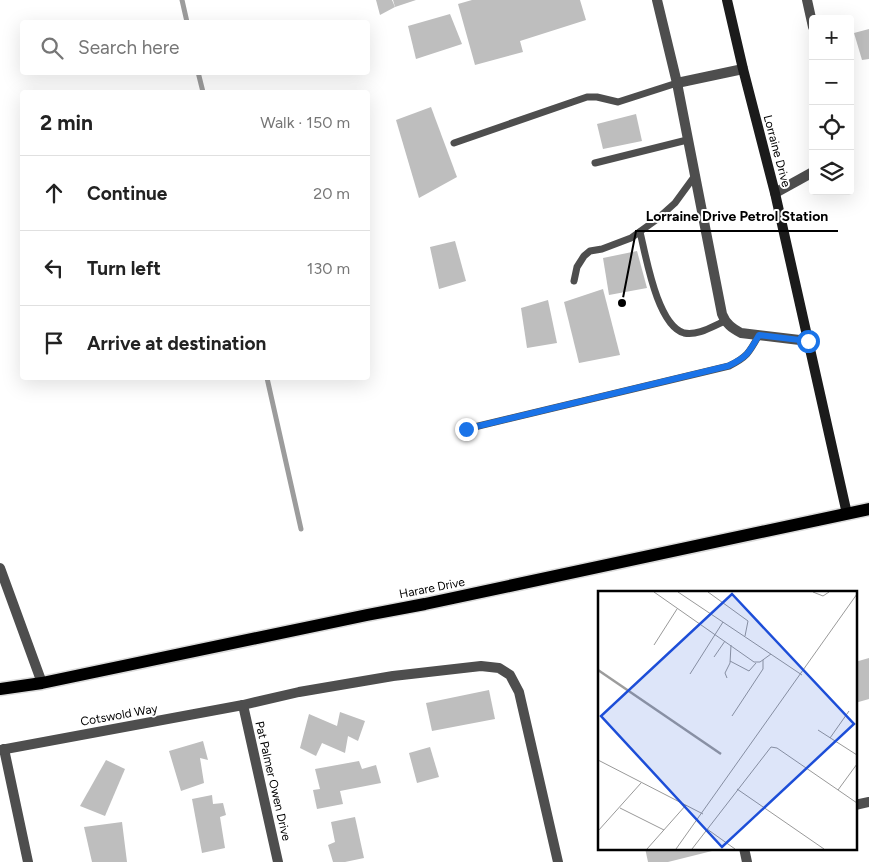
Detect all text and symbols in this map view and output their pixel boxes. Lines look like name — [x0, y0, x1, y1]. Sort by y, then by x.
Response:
map controls — [809, 15, 854, 195]
button: + — [809, 15, 854, 60]
search box — [20, 20, 370, 75]
icon: search — [38, 34, 66, 62]
text: Search here — [78, 36, 180, 59]
button: − — [809, 60, 854, 105]
button: locate — [809, 105, 854, 150]
text: 2 min — [40, 110, 93, 135]
text: Walk · 150 m — [260, 113, 350, 132]
street label: Lorraine Drive — [761, 113, 793, 189]
button: layers — [809, 150, 854, 195]
icon: ahead — [40, 179, 68, 207]
text: Continue — [87, 182, 167, 205]
text: 20 m — [313, 184, 350, 203]
callout: Lorraine Drive Petrol Station — [636, 202, 838, 231]
text: Lorraine Drive Petrol Station — [646, 208, 828, 225]
icon: left — [40, 254, 68, 282]
text: Turn left — [87, 257, 161, 280]
text: 130 m — [307, 259, 350, 278]
icon: arrive — [40, 329, 68, 357]
route start — [797, 330, 820, 353]
text: Arrive at destination — [87, 332, 266, 355]
route end — [455, 418, 478, 441]
street label: Harare Drive — [398, 575, 466, 601]
inset map — [598, 591, 856, 850]
street label: Cotswold Way — [79, 701, 159, 729]
street label: Pat Palmer Owen Drive — [252, 720, 294, 843]

